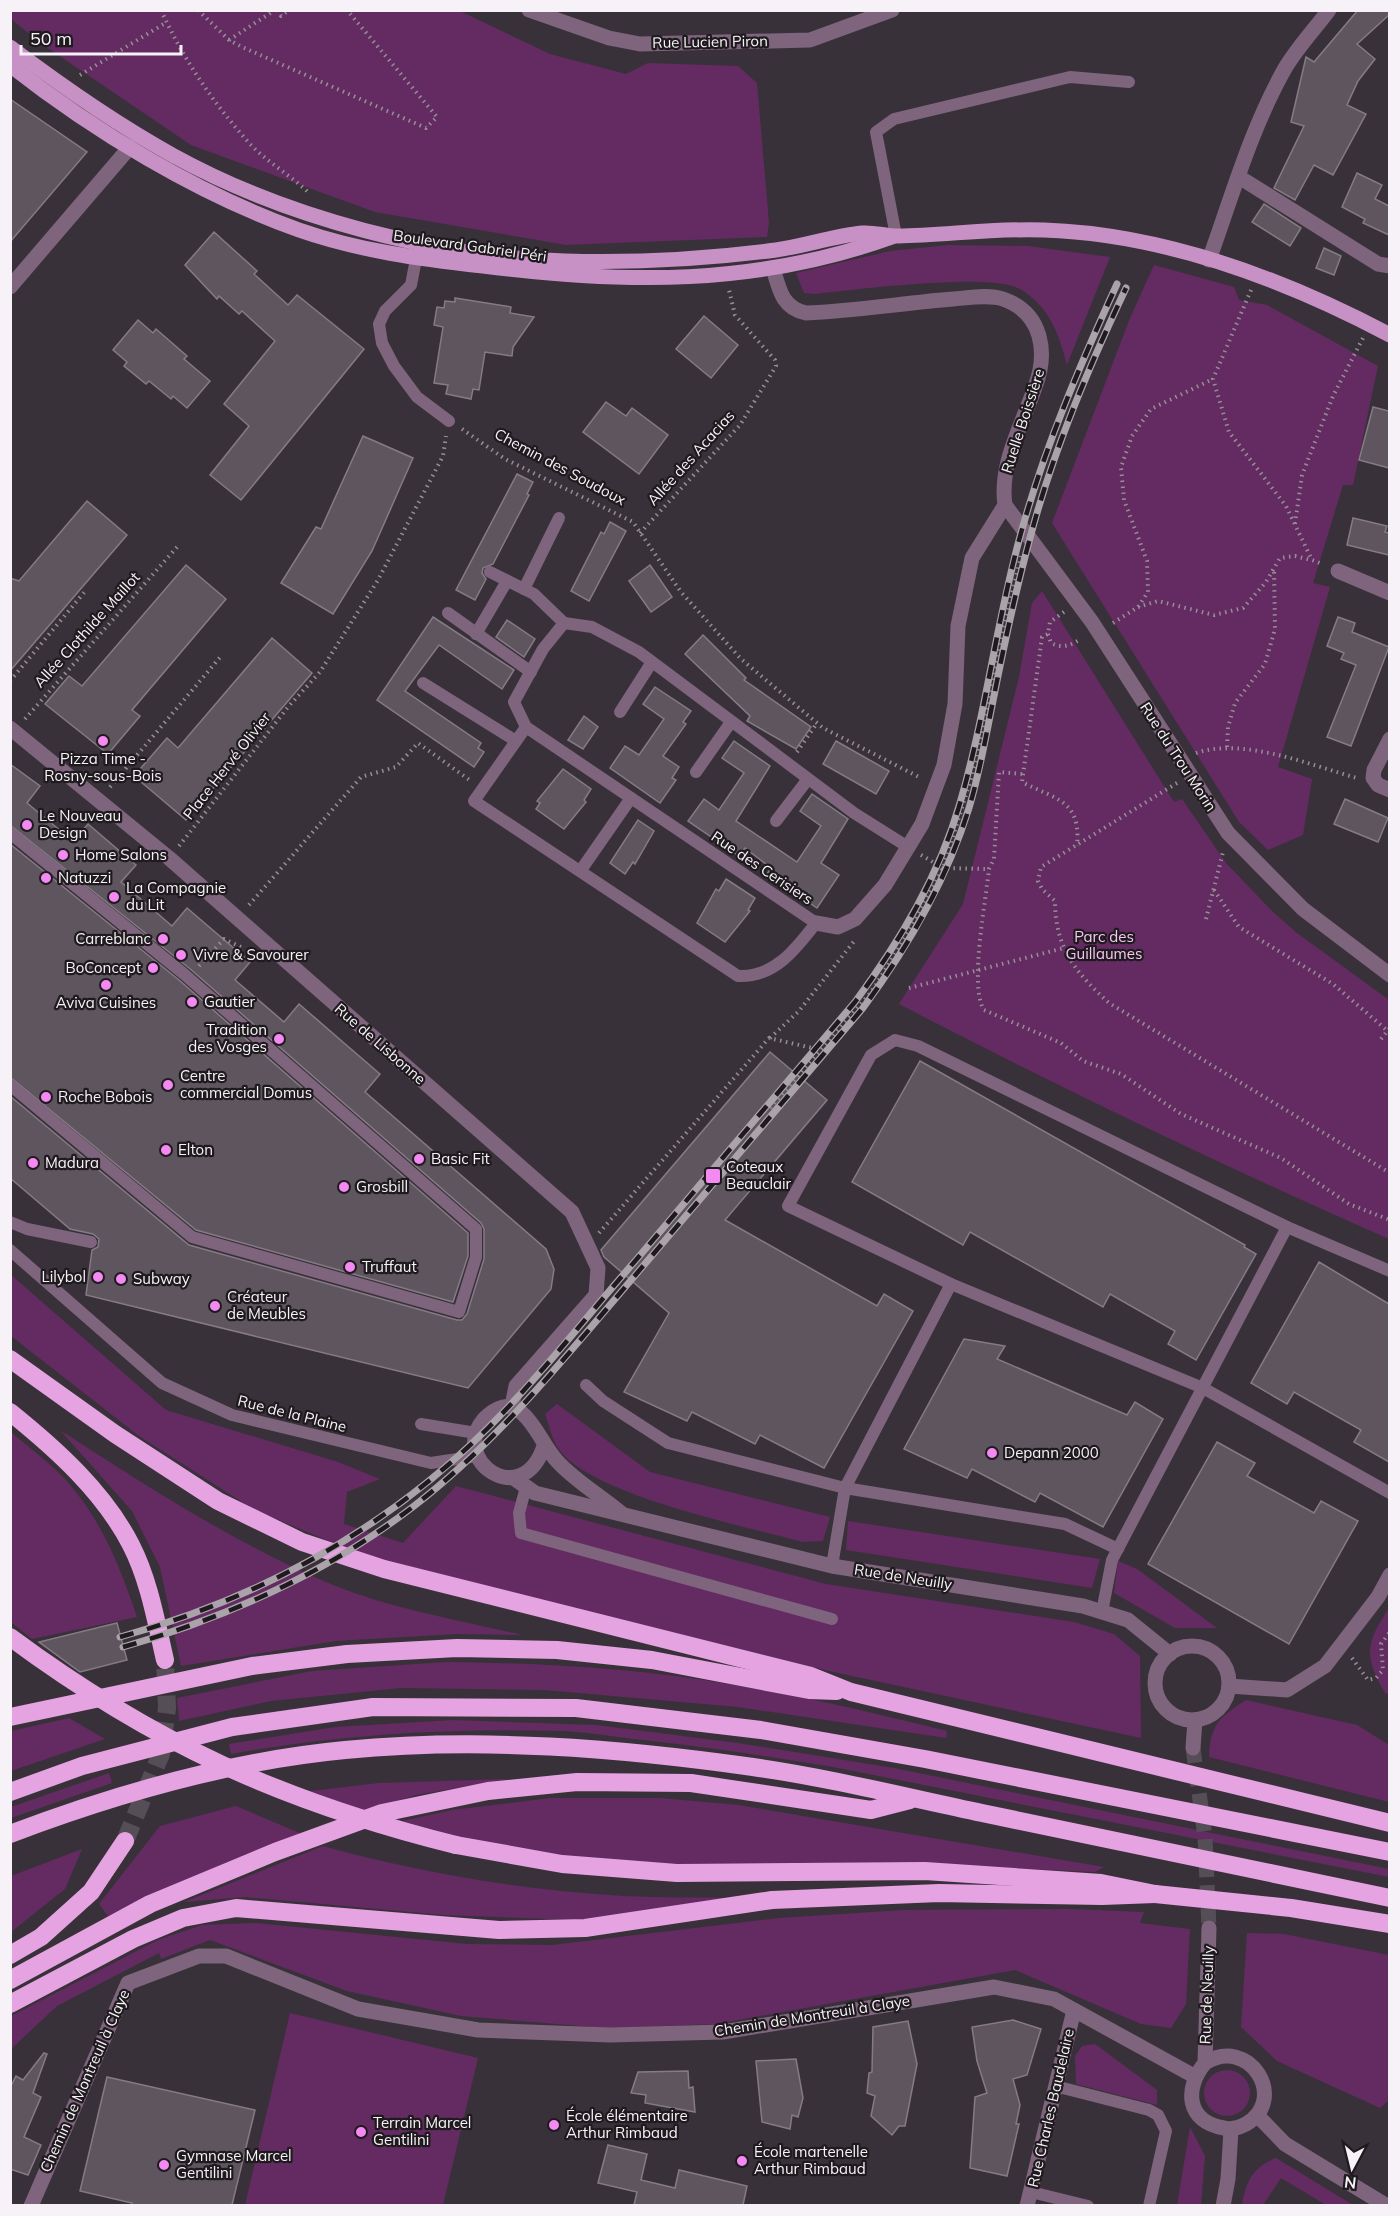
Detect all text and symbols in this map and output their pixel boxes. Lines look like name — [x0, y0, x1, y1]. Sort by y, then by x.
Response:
scale bar — [21, 18, 182, 56]
text: 50 m — [30, 27, 72, 50]
street label: Rue Lucien Piron — [652, 31, 768, 52]
street label: Boulevard Gabriel Péri — [392, 225, 548, 266]
street label: Ruelle Boissière — [997, 366, 1048, 476]
street label: Allée des Acacias — [643, 406, 738, 509]
street label: Chemin des Soudoux — [491, 424, 629, 509]
street label: Allée Clothilde Maillot — [30, 568, 144, 691]
street label: Rue du Trou Morin — [1136, 699, 1221, 815]
street label: Place Hervé Olivier — [179, 708, 275, 823]
marker: Pizza Time - Rosny-sous-Bois — [96, 734, 110, 748]
place label: Pizza Time - Rosny-sous-Bois — [44, 749, 162, 785]
place label: Le Nouveau Design — [39, 806, 121, 842]
marker: Le Nouveau Design — [20, 818, 34, 832]
street label: Rue des Cerisiers — [708, 827, 817, 909]
place label: Home Salons — [75, 845, 167, 864]
marker: Home Salons — [56, 848, 70, 862]
place label: Natuzzi — [58, 868, 111, 887]
marker: Natuzzi — [39, 871, 53, 885]
place label: La Compagnie du Lit — [126, 878, 226, 914]
marker: La Compagnie du Lit — [107, 890, 121, 904]
park label: Parc des Guillaumes — [1066, 927, 1142, 963]
place label: Carreblanc — [75, 929, 151, 948]
marker: Carreblanc — [156, 932, 170, 946]
place label: Vivre & Savourer — [193, 945, 309, 964]
marker: Vivre & Savourer — [174, 948, 188, 962]
place label: BoConcept — [66, 958, 141, 977]
marker: BoConcept — [146, 961, 160, 975]
marker: Aviva Cuisines — [99, 978, 113, 992]
place label: Gautier — [204, 992, 256, 1011]
place label: Aviva Cuisines — [56, 993, 156, 1012]
marker: Gautier — [185, 995, 199, 1009]
street label: Rue de Lisbonne — [331, 999, 430, 1088]
place label: Tradition des Vosges — [188, 1020, 267, 1056]
marker: Tradition des Vosges — [272, 1032, 286, 1046]
place label: Centre commercial Domus — [180, 1066, 312, 1102]
marker: Centre commercial Domus — [161, 1078, 175, 1092]
place label: Roche Bobois — [58, 1087, 152, 1106]
marker: Roche Bobois — [39, 1090, 53, 1104]
place label: Elton — [178, 1140, 213, 1159]
marker: Elton — [159, 1143, 173, 1157]
place label: Basic Fit — [431, 1149, 490, 1168]
marker: Basic Fit — [412, 1152, 426, 1166]
place label: Madura — [45, 1153, 99, 1172]
marker: Madura — [26, 1156, 40, 1170]
place label: Coteaux Beauclair — [726, 1157, 792, 1193]
marker: Coteaux Beauclair — [704, 1167, 722, 1185]
place label: Grosbill — [356, 1177, 408, 1196]
marker: Grosbill — [337, 1180, 351, 1194]
place label: Truffaut — [362, 1257, 417, 1276]
marker: Truffaut — [343, 1260, 357, 1274]
place label: Lilybol — [42, 1267, 86, 1286]
place label: Subway — [133, 1269, 190, 1288]
marker: Lilybol — [91, 1270, 105, 1284]
marker: Subway — [114, 1272, 128, 1286]
place label: Créateur de Meubles — [227, 1287, 306, 1323]
marker: Créateur de Meubles — [208, 1299, 222, 1313]
street label: Rue de la Plaine — [236, 1391, 349, 1436]
place label: Depann 2000 — [1004, 1443, 1099, 1462]
marker: Depann 2000 — [985, 1446, 999, 1460]
street label: Rue de Neuilly — [853, 1559, 953, 1594]
street label: Rue de Neuilly — [1195, 1945, 1218, 2045]
street label: Chemin de Montreuil à Claye — [36, 1986, 134, 2175]
street label: Chemin de Montreuil à Claye — [713, 1991, 911, 2040]
street label: Rue Charles Baudelaire — [1023, 2027, 1078, 2189]
place label: École élémentaire Arthur Rimbaud — [566, 2106, 688, 2142]
place label: Terrain Marcel Gentilini — [373, 2113, 471, 2149]
marker: École élémentaire Arthur Rimbaud — [547, 2118, 561, 2132]
marker: Terrain Marcel Gentilini — [354, 2125, 368, 2139]
north arrow — [1322, 2138, 1382, 2198]
place label: École martenelle Arthur Rimbaud — [754, 2142, 868, 2178]
place label: Gymnase Marcel Gentilini — [176, 2146, 292, 2182]
marker: École martenelle Arthur Rimbaud — [735, 2154, 749, 2168]
marker: Gymnase Marcel Gentilini — [157, 2158, 171, 2172]
text: N — [1343, 2172, 1357, 2194]

